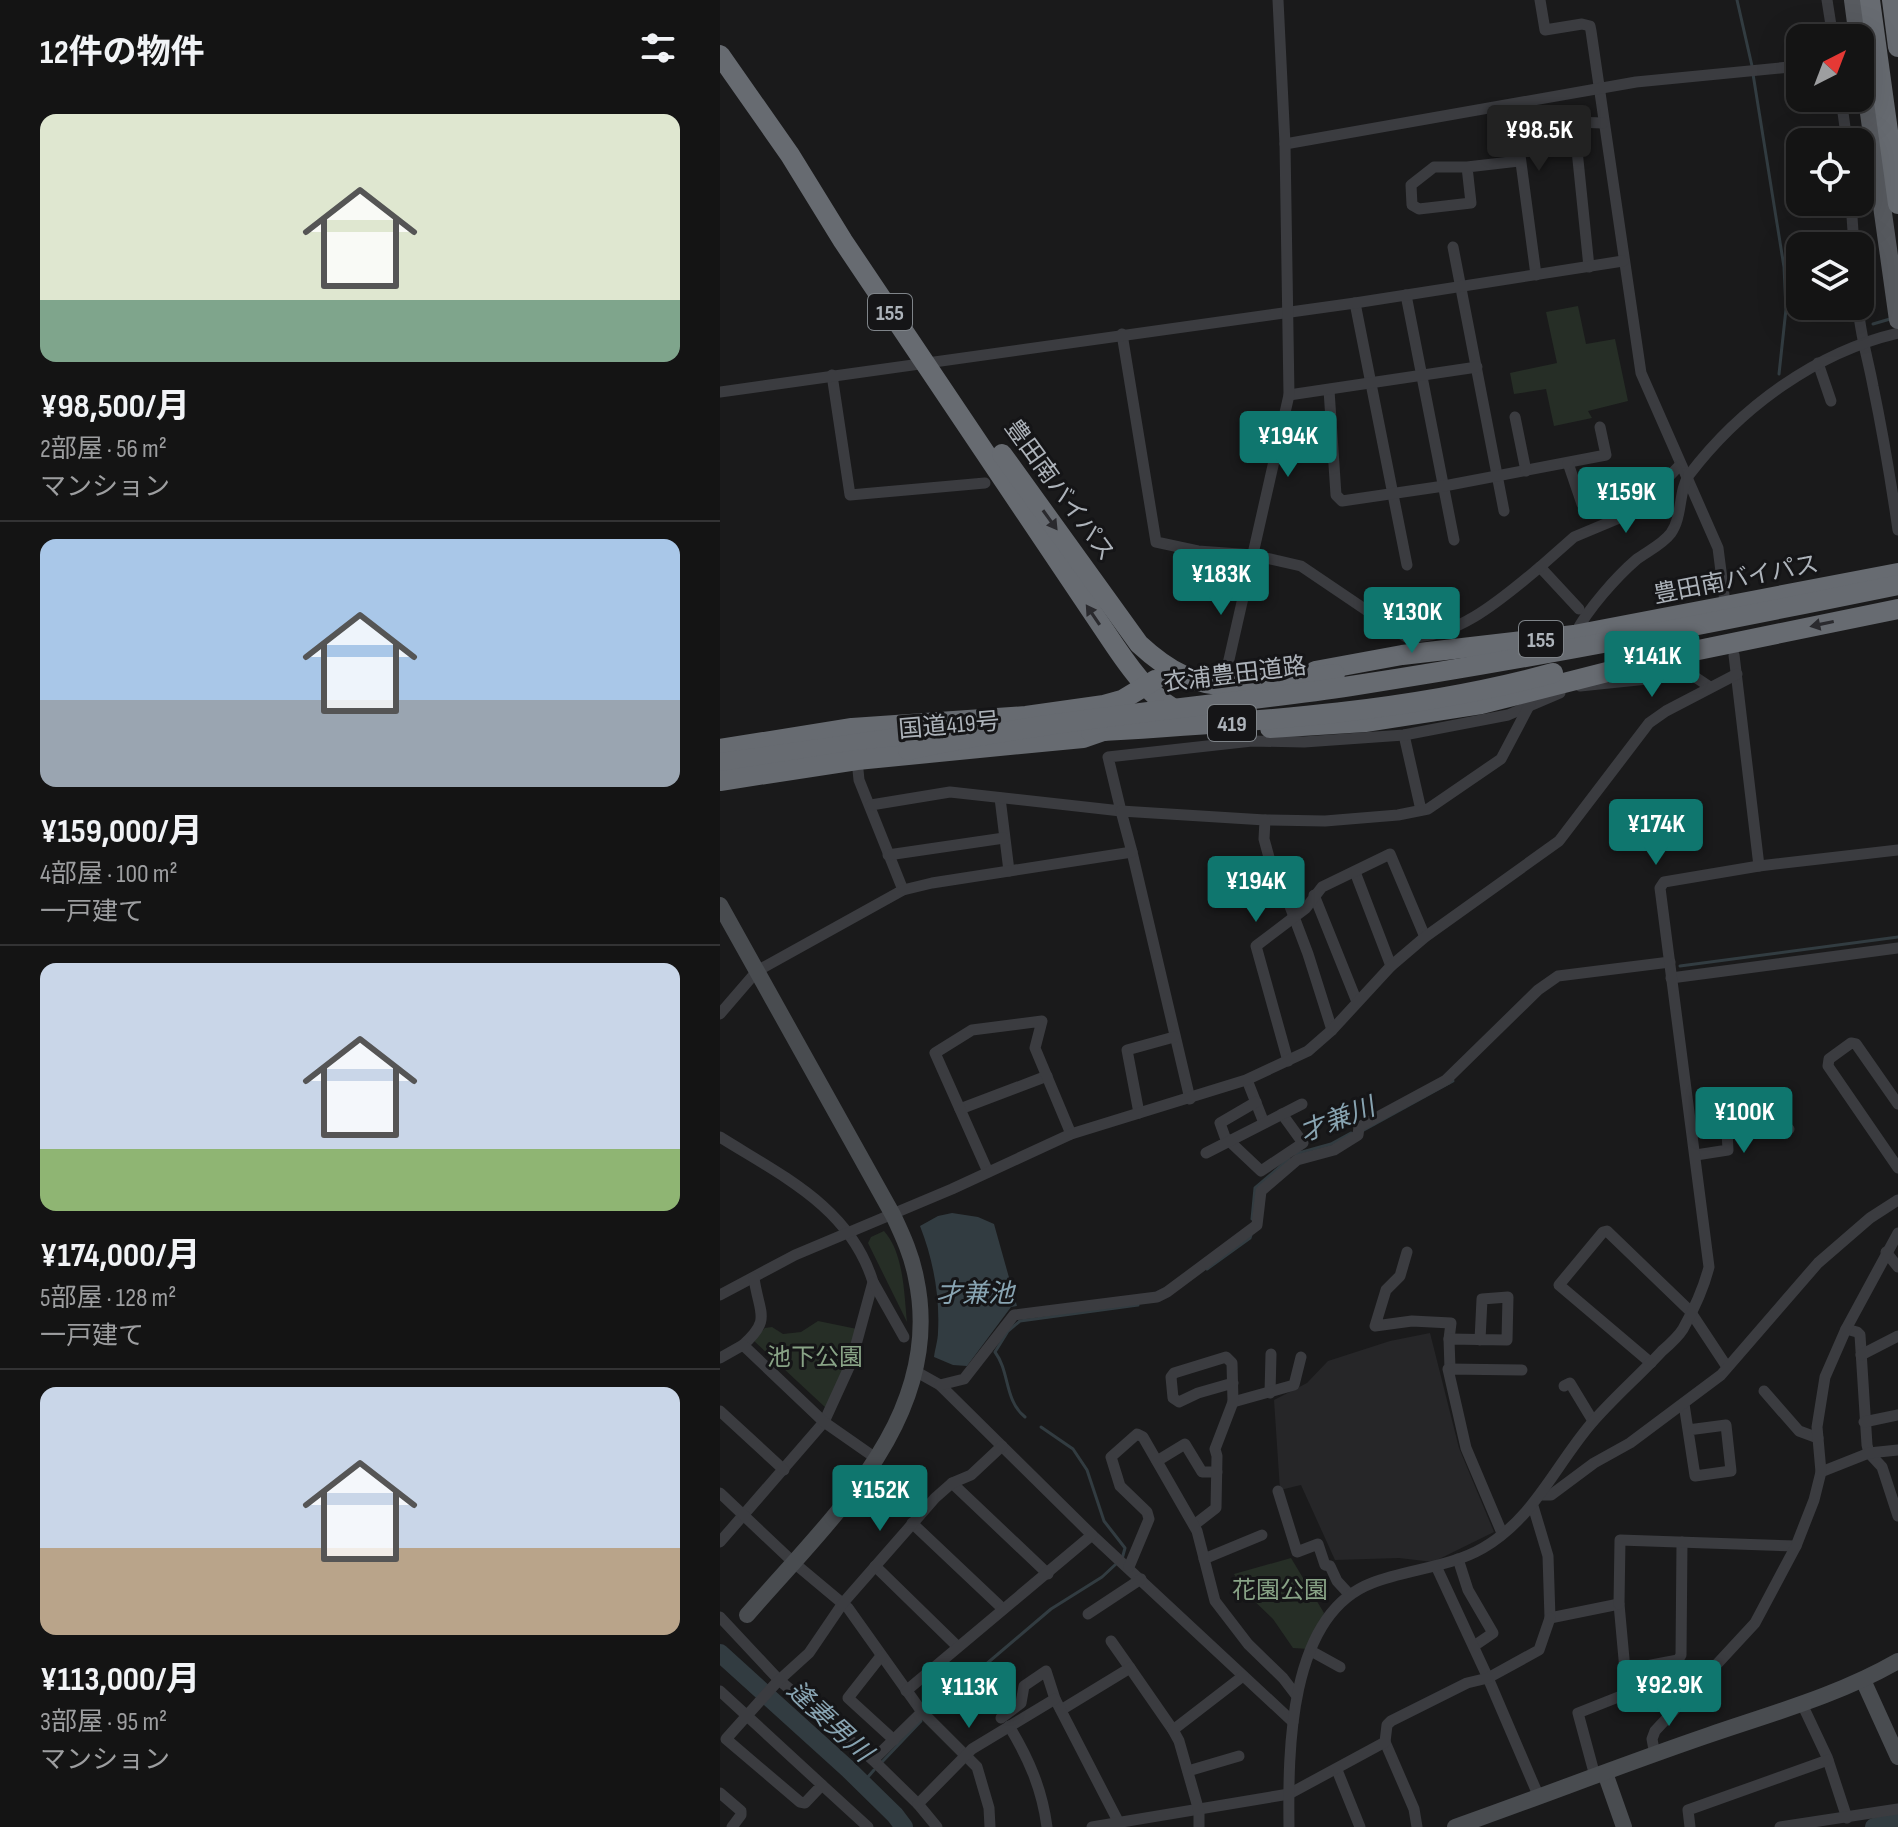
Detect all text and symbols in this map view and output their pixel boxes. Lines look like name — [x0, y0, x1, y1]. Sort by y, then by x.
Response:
north arrow — [1786, 24, 1874, 112]
map controls — [1786, 24, 1874, 320]
icon: filters — [636, 26, 680, 70]
text: 12件の物件 — [40, 32, 205, 73]
pin: ¥98.5K — [1474, 105, 1604, 173]
text: ¥98.5K — [1505, 115, 1573, 146]
button: locate — [1786, 128, 1874, 216]
icon: home — [288, 166, 432, 310]
button: layers — [1786, 232, 1874, 320]
road number: 155 — [868, 294, 912, 330]
text: ¥98,500/月 — [40, 386, 190, 427]
pin: ¥194K — [1232, 411, 1344, 479]
street label: 豊田南バイパス — [999, 414, 1121, 567]
text: ¥194K — [1258, 421, 1318, 452]
text: 2部屋 · 56 m² — [40, 434, 167, 465]
pin: ¥159K — [1570, 467, 1682, 535]
text: マンション — [40, 472, 170, 503]
text: ¥159K — [1596, 477, 1656, 508]
one-way arrow — [1042, 510, 1058, 530]
pin: ¥183K — [1165, 549, 1277, 617]
street label: 豊田南バイパス — [1651, 549, 1821, 610]
text: ¥183K — [1191, 559, 1251, 590]
pin: ¥130K — [1356, 587, 1468, 655]
icon: home — [288, 591, 432, 735]
text: ¥130K — [1382, 597, 1442, 628]
one-way arrow — [1087, 604, 1101, 626]
one-way arrow — [1809, 619, 1834, 631]
road number: 155 — [1519, 621, 1563, 657]
pin: ¥141K — [1596, 631, 1708, 699]
text: ¥141K — [1622, 641, 1682, 672]
street label: 衣浦豊田道路 — [1162, 651, 1308, 698]
road number: 419 — [1208, 705, 1256, 741]
street label: 国道419号 — [897, 707, 1001, 744]
pin: ¥174K — [1600, 799, 1712, 867]
text: ¥174K — [1627, 809, 1685, 840]
text: ¥159,000/月 — [40, 811, 203, 852]
pin: ¥194K — [1200, 856, 1312, 924]
text: 4部屋 · 100 m² — [40, 859, 178, 890]
text: ¥194K — [1226, 866, 1286, 897]
text: 一戸建て — [40, 897, 144, 928]
icon: home — [288, 1015, 432, 1159]
pin: ¥100K — [1688, 1087, 1800, 1155]
water label: 才兼川 — [1296, 1091, 1382, 1149]
text: ¥100K — [1713, 1097, 1775, 1128]
text: ¥174,000/月 — [40, 1235, 201, 1276]
water label: 才兼池 — [936, 1279, 1017, 1310]
text: 5部屋 · 128 m² — [40, 1283, 176, 1314]
text: 一戸建て — [40, 1321, 144, 1352]
park label: 池下公園 — [767, 1343, 863, 1372]
icon: home — [288, 1439, 432, 1583]
pin: ¥152K — [824, 1465, 936, 1533]
text: ¥152K — [850, 1475, 910, 1506]
park label: 花園公園 — [1232, 1576, 1328, 1605]
text: ¥113,000/月 — [40, 1659, 200, 1700]
pin: ¥92.9K — [1604, 1660, 1734, 1728]
pin: ¥113K — [913, 1662, 1025, 1730]
text: ¥92.9K — [1635, 1670, 1703, 1701]
text: ¥113K — [940, 1672, 998, 1703]
water label: 逢妻男川 — [780, 1675, 880, 1771]
text: 3部屋 · 95 m² — [40, 1707, 167, 1738]
text: マンション — [40, 1745, 170, 1776]

